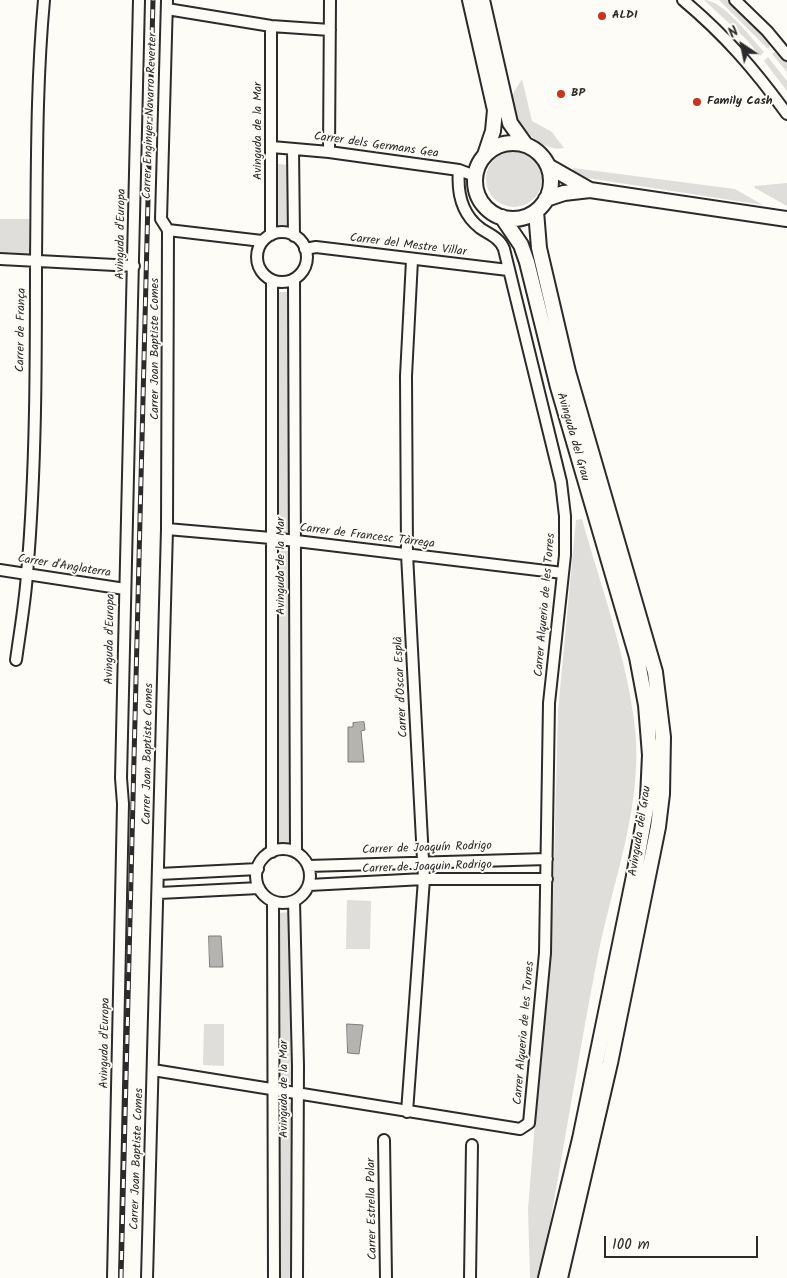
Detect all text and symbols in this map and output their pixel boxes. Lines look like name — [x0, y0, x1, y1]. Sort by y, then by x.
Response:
place label: ALDI — [612, 9, 638, 23]
marker: ALDI — [596, 10, 608, 22]
north arrow — [717, 20, 767, 70]
text: N — [724, 21, 743, 44]
street label: Carrer Enginyer Navarro Reverter — [141, 32, 161, 200]
street label: Avinguda de la Mar — [252, 82, 266, 180]
place label: BP — [571, 87, 585, 101]
marker: BP — [555, 88, 567, 100]
place label: Family Cash — [707, 95, 773, 109]
marker: Family Cash — [691, 96, 703, 108]
street label: Carrer dels Germans Gea — [313, 130, 439, 162]
street label: Avinguda d'Europa — [114, 188, 130, 280]
street label: Carrer del Mestre Villar — [349, 232, 467, 260]
street label: Carrer Joan Baptiste Comes — [149, 278, 163, 420]
street label: Carrer de França — [14, 288, 30, 372]
street label: Avinguda del Grau — [552, 391, 592, 483]
street label: Avinguda de la Mar — [275, 517, 289, 615]
street label: Carrer de Francesc Tàrrega — [299, 522, 435, 552]
street label: Carrer Alqueria de les Torres — [533, 533, 559, 677]
street label: Carrer d'Anglaterra — [16, 553, 112, 581]
street label: Avinguda d'Europa — [103, 593, 119, 685]
street label: Carrer d'Oscar Esplà — [392, 636, 412, 738]
street label: Carrer Joan Baptiste Comes — [141, 683, 157, 825]
street label: Avinguda del Grau — [627, 785, 655, 877]
street label: Carrer de Joaquín Rodrigo — [362, 840, 492, 858]
street label: Carrer de Joaquin Rodrigo — [362, 859, 492, 877]
street label: Carrer Alqueria de les Torres — [512, 961, 538, 1105]
street label: Avinguda d'Europa — [98, 997, 114, 1089]
street label: Avinguda de la Mar — [278, 1040, 292, 1138]
street label: Carrer Joan Baptiste Comes — [128, 1088, 148, 1230]
street label: Carrer Estrella Polar — [365, 1158, 381, 1260]
scale bar — [607, 1226, 761, 1258]
text: 100 m — [612, 1233, 650, 1257]

